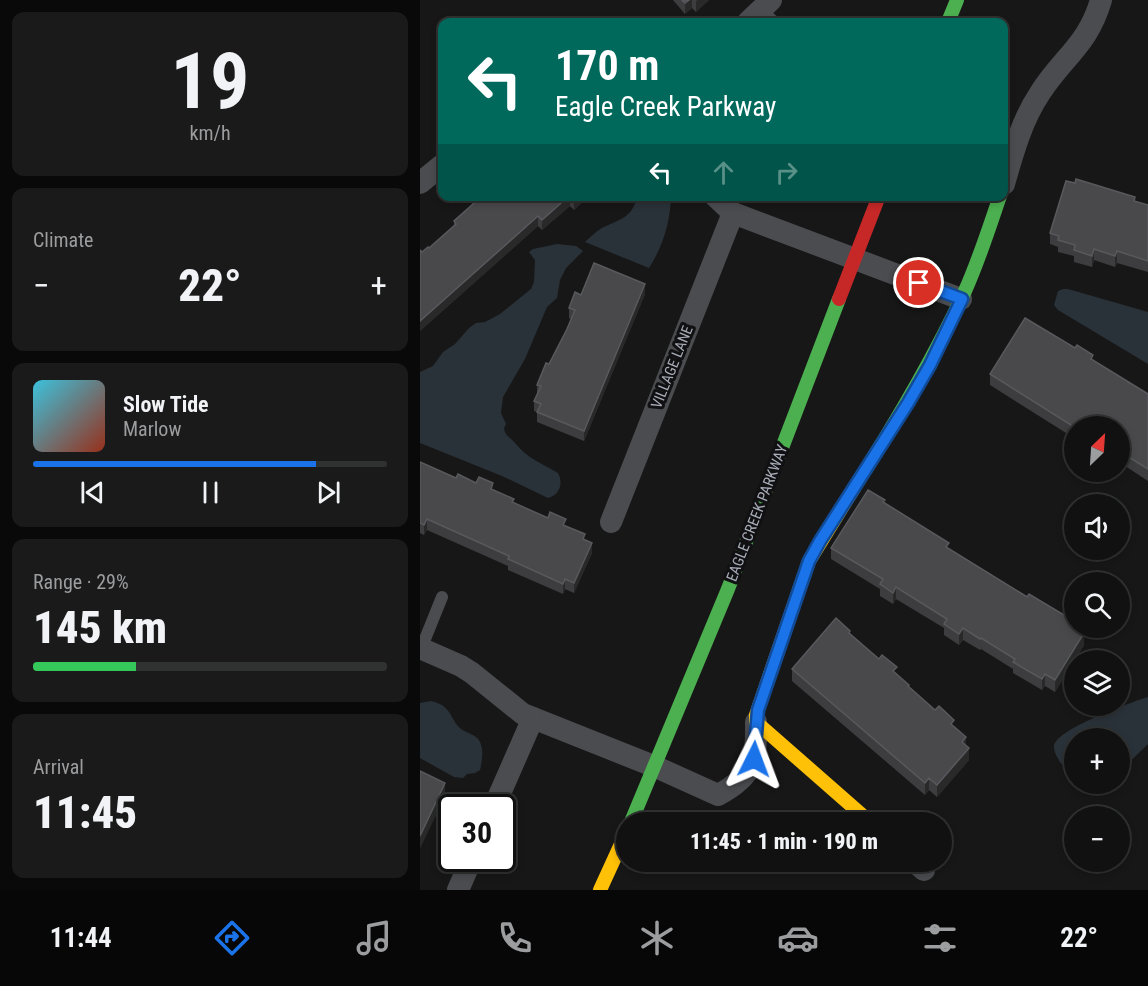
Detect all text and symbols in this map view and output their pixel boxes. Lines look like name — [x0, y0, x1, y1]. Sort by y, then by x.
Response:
text: 19 — [171, 36, 249, 127]
text: 170 m — [555, 41, 660, 90]
icon: left — [456, 42, 534, 120]
text: Eagle Creek Parkway — [555, 91, 776, 123]
text: km/h — [189, 121, 231, 145]
icon: left — [644, 156, 677, 189]
icon: ahead — [707, 156, 740, 189]
icon: right — [770, 156, 803, 189]
text: Climate — [33, 228, 93, 252]
pin — [893, 257, 944, 308]
text: 22° — [178, 259, 242, 312]
text: − — [33, 266, 50, 305]
text: + — [371, 266, 387, 305]
icon: arrive — [902, 266, 935, 299]
street label: VILLAGE LANE — [647, 323, 697, 411]
text: Slow Tide — [123, 392, 209, 417]
north arrow — [1064, 416, 1130, 482]
map controls — [1064, 416, 1130, 872]
text: Marlow — [123, 417, 181, 441]
street label: EAGLE CREEK PARKWAY — [723, 442, 791, 584]
icon: previous — [76, 476, 109, 509]
icon: pause — [194, 476, 227, 509]
icon: next — [312, 476, 345, 509]
button: sound — [1064, 494, 1130, 560]
text: Range · 29% — [33, 570, 129, 594]
button: search — [1064, 572, 1130, 638]
text: 145 km — [33, 601, 167, 654]
button: layers — [1064, 650, 1130, 716]
position arrow — [722, 727, 786, 791]
button: + — [1064, 728, 1130, 794]
text: Arrival — [33, 755, 84, 779]
text: 11:45 — [33, 786, 137, 839]
speed limit sign: 30 — [438, 794, 516, 872]
button: − — [1064, 806, 1130, 872]
text: 11:45 · 1 min · 190 m — [690, 829, 878, 854]
icon: directions — [211, 917, 253, 959]
icon: music — [353, 917, 395, 959]
icon: phone — [494, 917, 536, 959]
icon: climate — [636, 917, 678, 959]
icon: car — [777, 917, 819, 959]
icon: filters — [919, 917, 961, 959]
text: 11:44 — [50, 922, 112, 954]
text: 22° — [1060, 922, 1098, 954]

